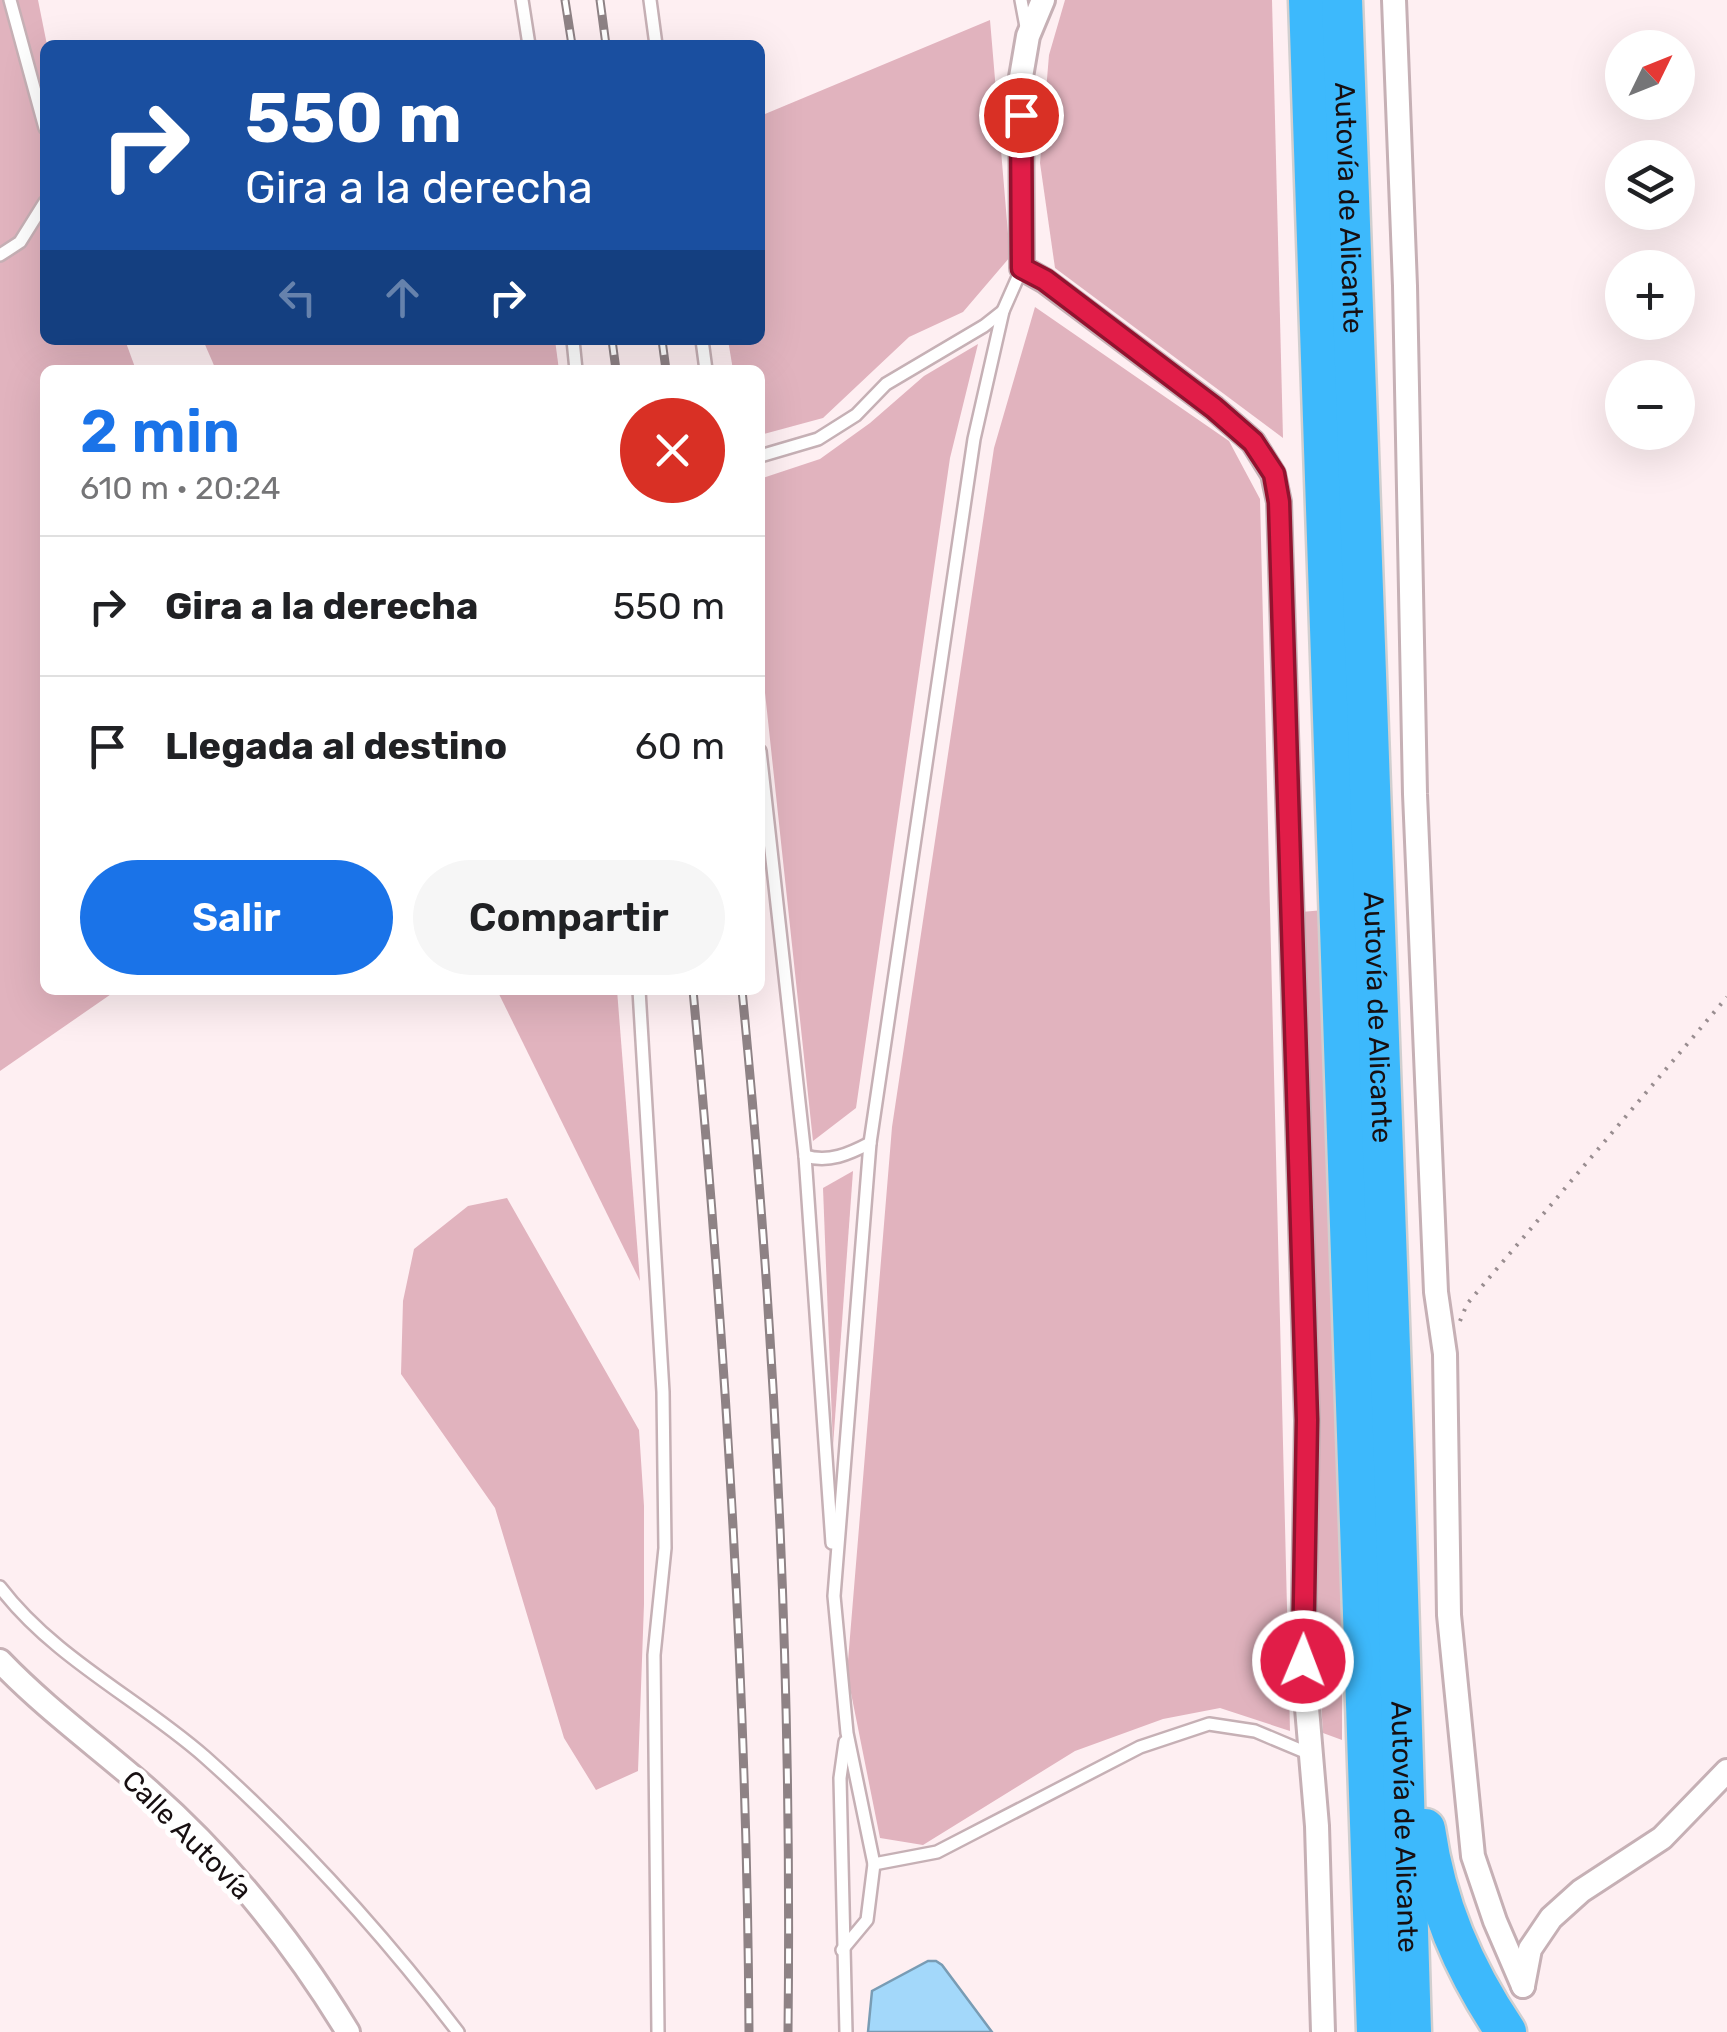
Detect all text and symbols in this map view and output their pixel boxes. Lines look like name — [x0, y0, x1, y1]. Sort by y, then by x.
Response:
north arrow — [1605, 30, 1695, 120]
map controls — [1605, 30, 1695, 450]
pin — [979, 73, 1064, 158]
text: 550 m — [245, 77, 462, 160]
icon: right — [80, 80, 210, 210]
street label: Autovía de Alicante — [1328, 81, 1370, 334]
icon: arrive — [994, 88, 1049, 143]
button: layers — [1605, 140, 1695, 230]
text: Gira a la derecha — [245, 161, 593, 214]
button: + — [1605, 250, 1695, 340]
icon: left — [270, 270, 325, 325]
icon: ahead — [375, 270, 430, 325]
icon: right — [480, 270, 535, 325]
button: − — [1605, 360, 1695, 450]
text: 2 min — [80, 396, 240, 467]
button: close — [620, 398, 725, 503]
text: 610 m · 20:24 — [80, 469, 281, 507]
icon: right — [80, 579, 135, 634]
text: Gira a la derecha — [165, 583, 478, 629]
text: 550 m — [613, 583, 725, 629]
icon: arrive — [80, 719, 135, 774]
text: Llegada al destino — [165, 723, 507, 769]
text: 60 m — [635, 723, 725, 769]
button: Salir — [80, 860, 393, 975]
button: Compartir — [413, 860, 725, 975]
street label: Autovía de Alicante — [1357, 891, 1399, 1144]
position arrow — [1251, 1609, 1355, 1713]
street label: Autovía de Alicante — [1385, 1701, 1425, 1953]
street label: Calle Autovía — [116, 1764, 258, 1906]

